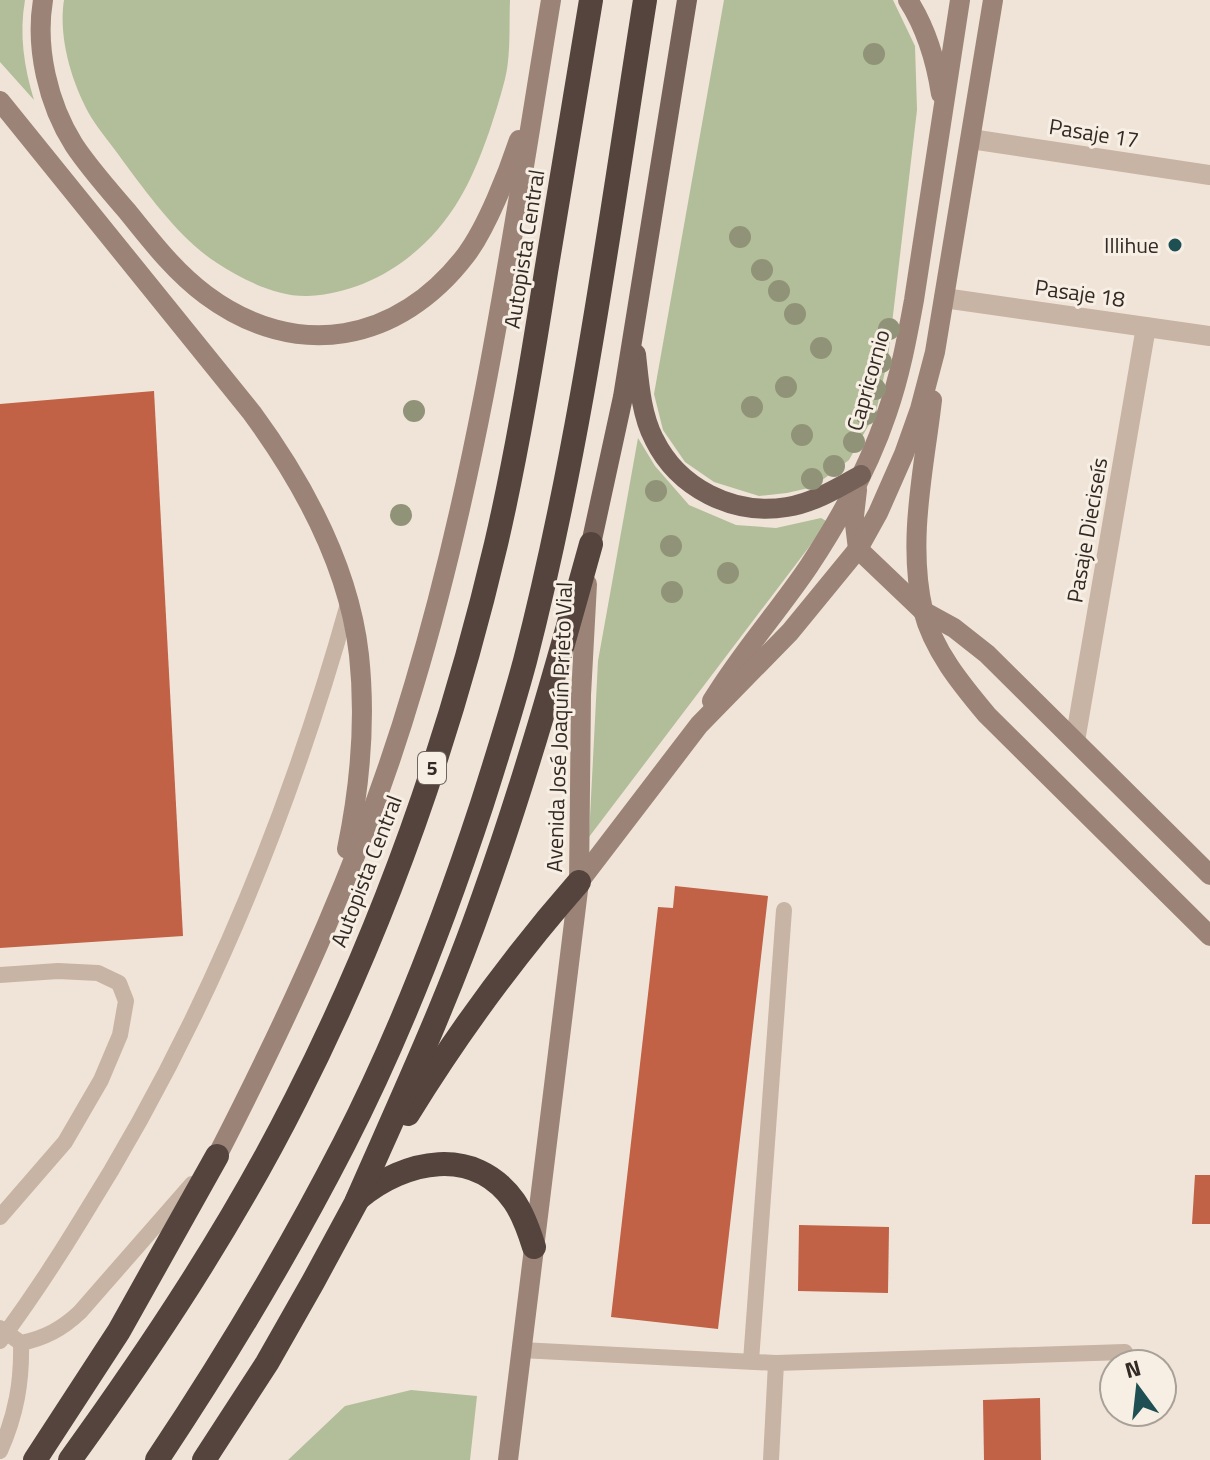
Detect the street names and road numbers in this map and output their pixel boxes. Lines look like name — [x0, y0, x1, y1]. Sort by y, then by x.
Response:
street label: Pasaje 17 — [1047, 109, 1141, 157]
street label: Autopista Central — [495, 167, 553, 331]
street label: Pasaje 18 — [1033, 270, 1127, 316]
street label: Capricornio — [837, 325, 899, 435]
street label: Pasaje Dieciseís — [1058, 455, 1116, 605]
street label: Avenida José Joaquín Prieto Vial — [537, 581, 581, 873]
road number: 5 — [418, 752, 446, 784]
street label: Autopista Central — [321, 790, 411, 952]

